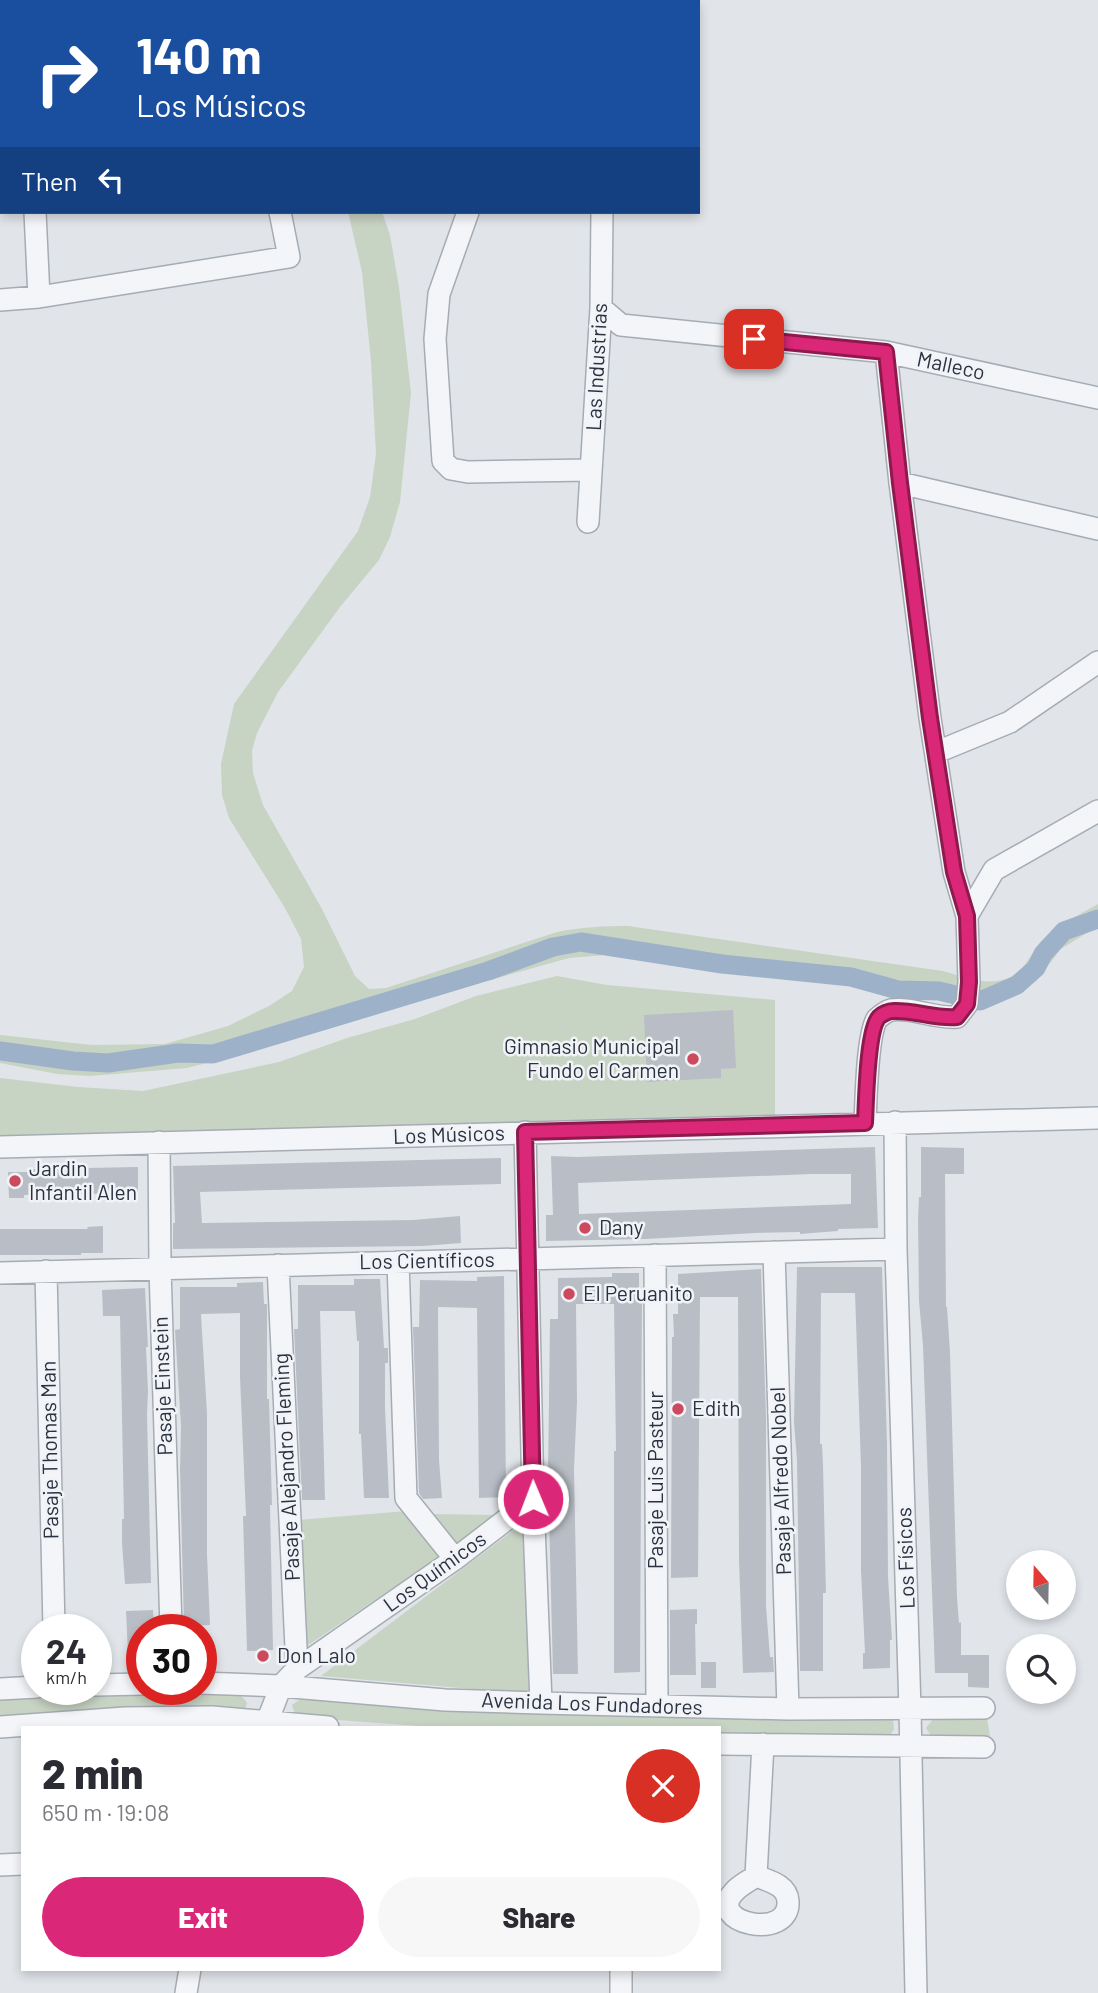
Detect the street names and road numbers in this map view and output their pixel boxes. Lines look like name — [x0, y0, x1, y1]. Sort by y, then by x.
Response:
street label: Las Industrias — [580, 302, 611, 431]
street label: Malleco — [915, 345, 988, 384]
street label: Los Músicos — [393, 1119, 505, 1148]
street label: Los Científicos — [359, 1246, 495, 1273]
street label: Pasaje Einstein — [147, 1316, 176, 1456]
street label: Pasaje Alejandro Fleming — [267, 1352, 304, 1582]
street label: Pasaje Thomas Man — [34, 1361, 63, 1539]
street label: Pasaje Alfredo Nobel — [764, 1386, 795, 1576]
street label: Pasaje Luis Pasteur — [642, 1391, 667, 1569]
street label: Los Físicos — [890, 1507, 919, 1609]
street label: Los Químicos — [378, 1525, 490, 1616]
street label: Avenida Los Fundadores — [481, 1686, 703, 1719]

